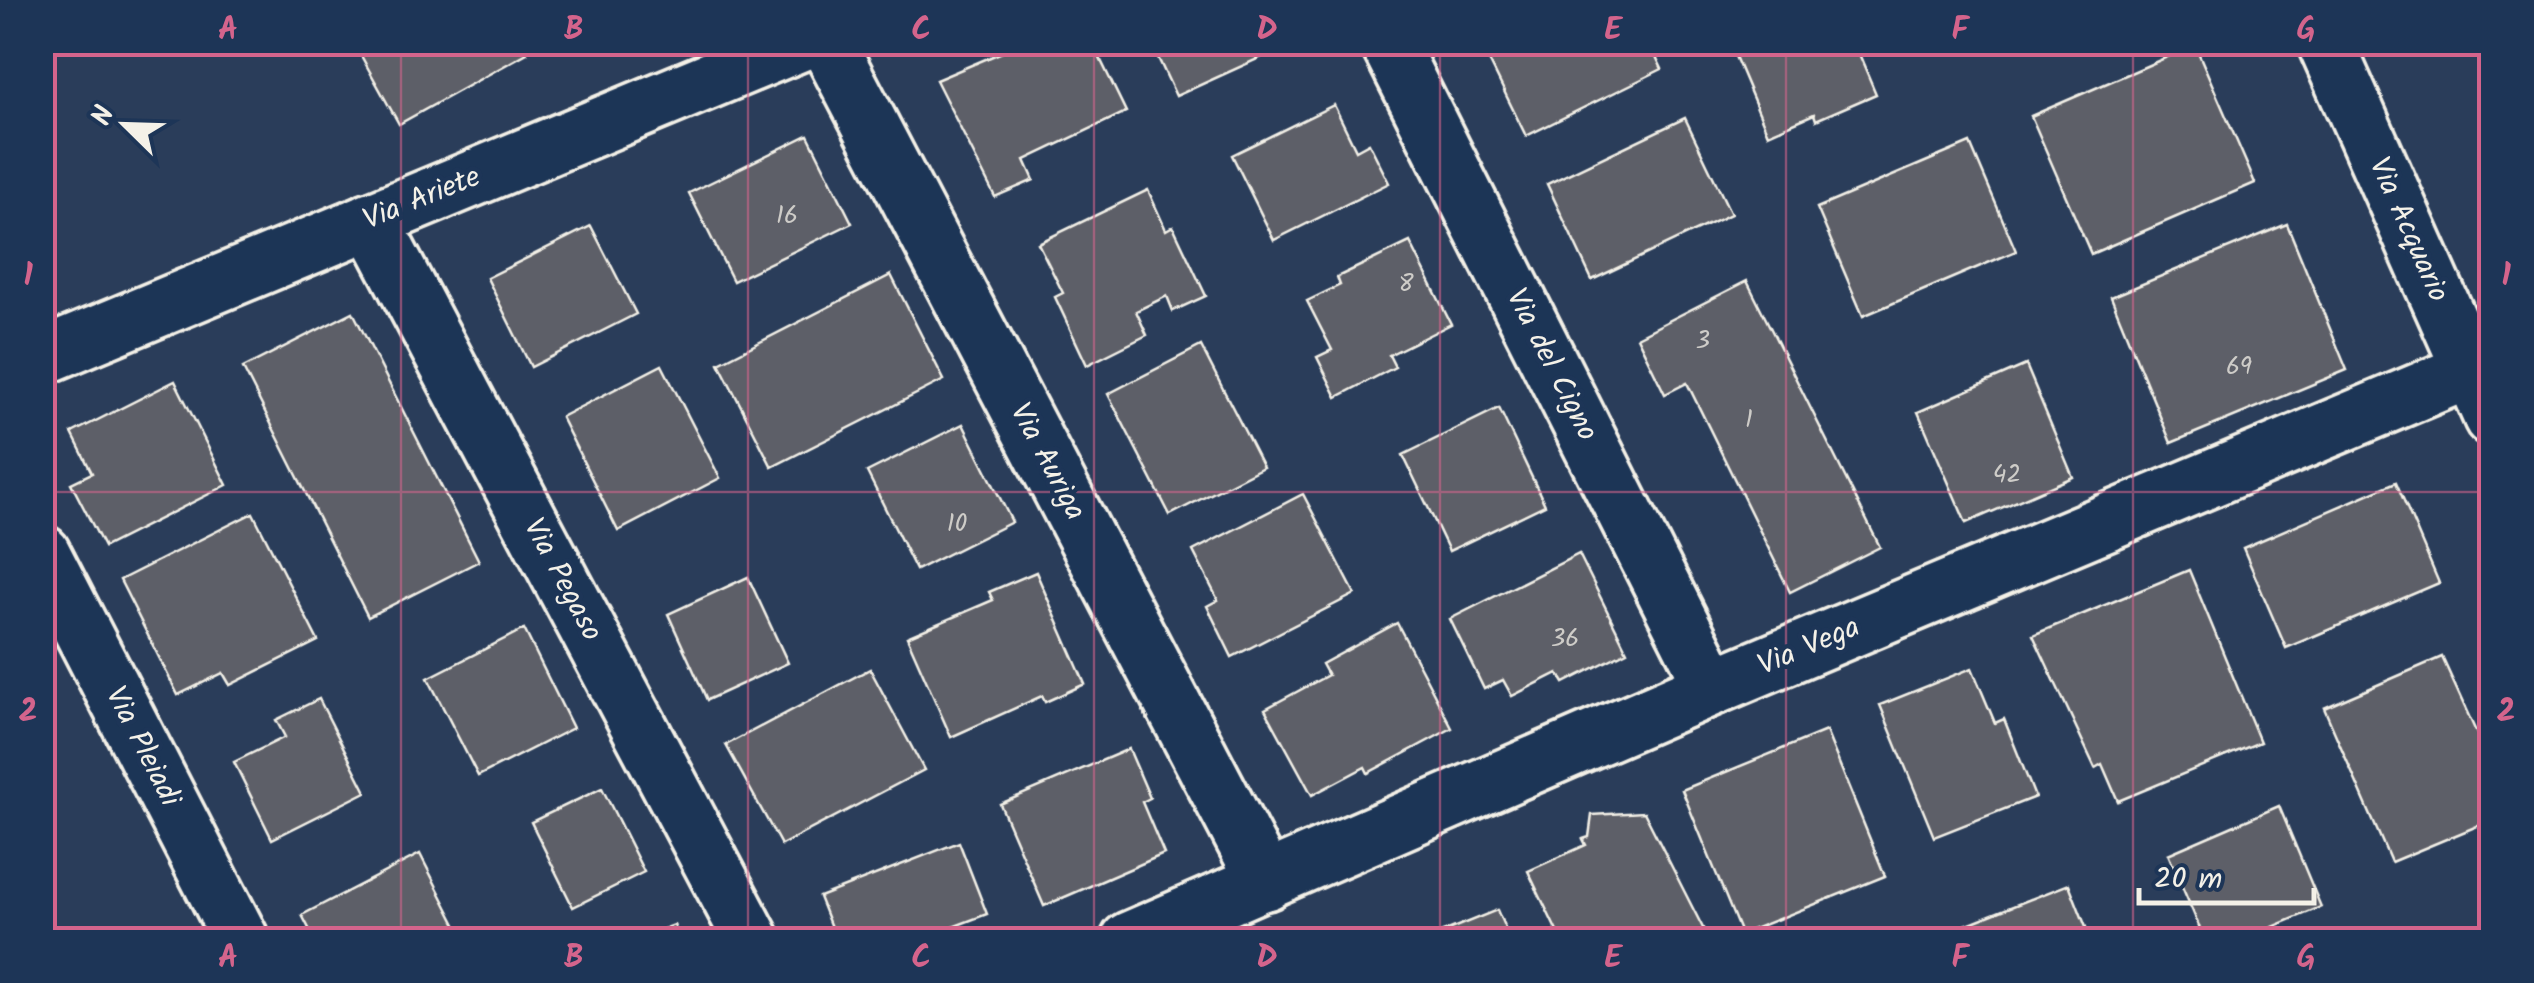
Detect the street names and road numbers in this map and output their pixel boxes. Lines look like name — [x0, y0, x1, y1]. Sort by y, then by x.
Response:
street label: Via Acquario — [2355, 150, 2461, 310]
street label: Via Ariete — [356, 154, 488, 244]
street label: Via del Cigno — [1492, 280, 1610, 450]
street label: Via Auriga — [996, 395, 1098, 529]
street label: Via Pegaso — [509, 510, 615, 650]
street label: Via Vega — [1750, 604, 1868, 690]
street label: Via Pleiadi — [91, 678, 194, 817]

